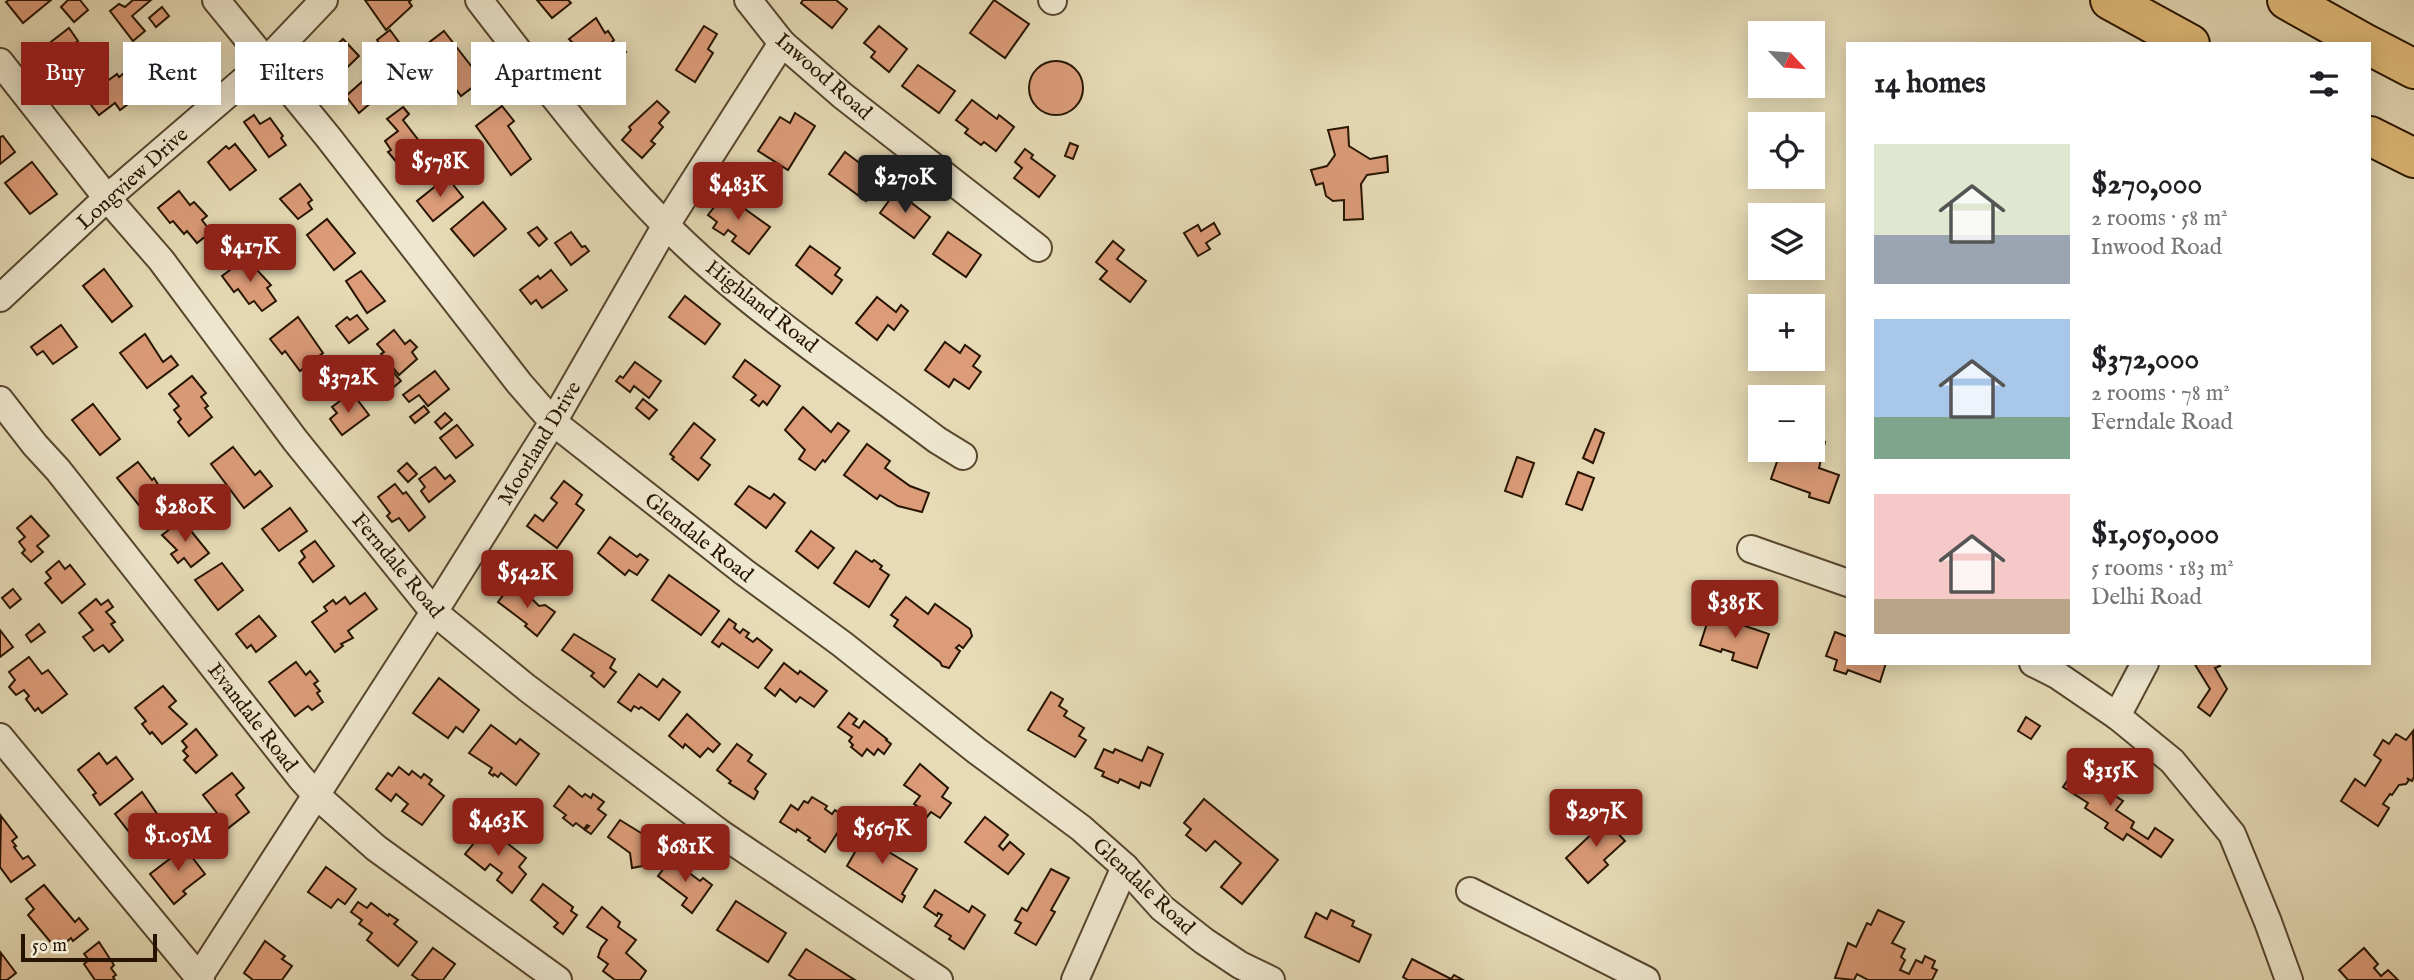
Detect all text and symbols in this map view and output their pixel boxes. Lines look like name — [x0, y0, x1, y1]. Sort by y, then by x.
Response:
north arrow — [1748, 21, 1825, 98]
map controls — [1748, 21, 1825, 462]
street label: Inwood Road — [769, 28, 878, 127]
chip: Buy — [21, 42, 109, 105]
chip: Rent — [123, 42, 221, 105]
chip: Filters — [235, 42, 348, 105]
chip: New — [362, 42, 457, 105]
chip: Apartment — [471, 42, 626, 105]
text: 14 homes — [1874, 65, 1986, 103]
icon: filters — [2305, 65, 2343, 103]
button: locate — [1748, 112, 1825, 189]
street label: Longview Drive — [72, 122, 195, 236]
pin: $578K — [391, 140, 489, 199]
text: $578K — [411, 147, 469, 176]
pin: $270K — [856, 156, 954, 215]
pin: $483K — [689, 162, 787, 222]
text: $270K — [874, 163, 936, 192]
text: $270,000 — [2091, 166, 2202, 204]
text: $483K — [709, 170, 767, 199]
icon: home — [1930, 172, 2014, 256]
button: layers — [1748, 203, 1825, 280]
text: 2 rooms · 58 m² — [2091, 204, 2228, 233]
pin: $417K — [201, 224, 299, 284]
text: $417K — [220, 232, 280, 261]
text: Inwood Road — [2091, 233, 2222, 262]
street label: Highland Road — [699, 255, 823, 360]
button: + — [1748, 294, 1825, 371]
text: $372,000 — [2091, 341, 2199, 379]
icon: home — [1930, 347, 2014, 431]
pin: $372K — [299, 356, 397, 415]
text: $372K — [318, 363, 378, 392]
street label: Moorland Drive — [493, 376, 588, 511]
text: 2 rooms · 78 m² — [2091, 379, 2230, 408]
button: − — [1748, 385, 1825, 462]
text: Ferndale Road — [2091, 408, 2233, 437]
pin: $280K — [136, 484, 234, 544]
street label: Glendale Road — [638, 487, 759, 590]
text: $280K — [155, 492, 215, 521]
street label: Ferndale Road — [345, 508, 449, 625]
text: $1,050,000 — [2091, 516, 2219, 554]
icon: home — [1930, 522, 2014, 606]
pin: $542K — [478, 550, 576, 610]
text: 5 rooms · 183 m² — [2091, 554, 2234, 583]
text: $542K — [497, 558, 557, 587]
pin: $385K — [1686, 580, 1784, 640]
text: Delhi Road — [2091, 583, 2202, 612]
text: $385K — [1707, 588, 1763, 617]
street label: Evandale Road — [201, 658, 303, 779]
pin: $315K — [2061, 748, 2159, 808]
text: $315K — [2083, 756, 2137, 785]
pin: $297K — [1547, 790, 1645, 849]
text: $297K — [1566, 797, 1626, 826]
pin: $463K — [449, 798, 547, 858]
text: $463K — [469, 806, 527, 835]
pin: $567K — [833, 806, 931, 866]
pin: $1.05M — [121, 814, 235, 873]
text: $567K — [853, 814, 911, 843]
text: $1.05M — [144, 821, 212, 850]
pin: $681K — [636, 824, 734, 884]
text: $681K — [657, 832, 713, 861]
street label: Glendale Road — [1086, 833, 1201, 942]
scale bar — [21, 931, 158, 963]
text: 50 m — [32, 934, 67, 958]

